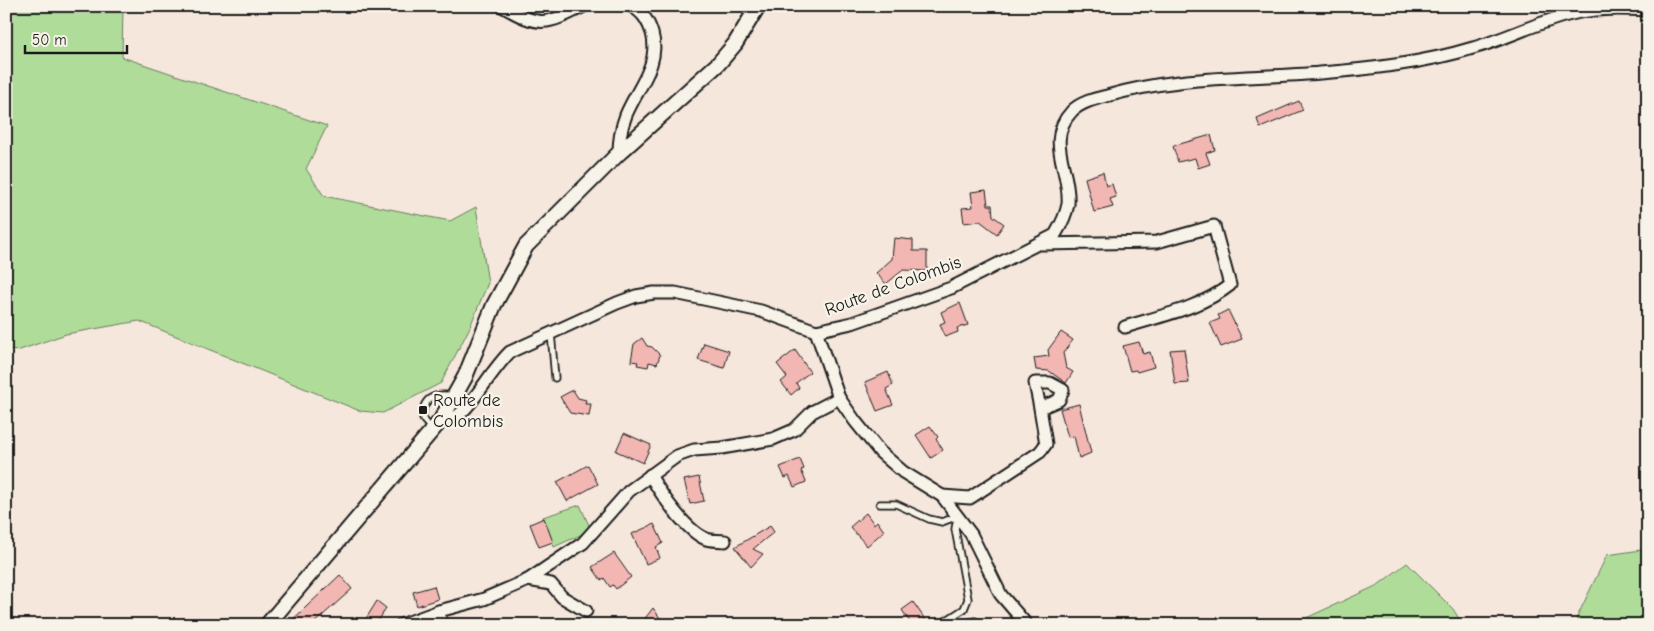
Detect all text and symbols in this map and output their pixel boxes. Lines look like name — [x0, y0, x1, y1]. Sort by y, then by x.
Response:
scale bar — [25, 22, 128, 54]
text: 50 m — [32, 31, 67, 49]
street label: Route de Colombis — [822, 252, 964, 320]
place label: Route de Colombis — [433, 390, 503, 432]
marker: Route de Colombis — [417, 404, 429, 416]

